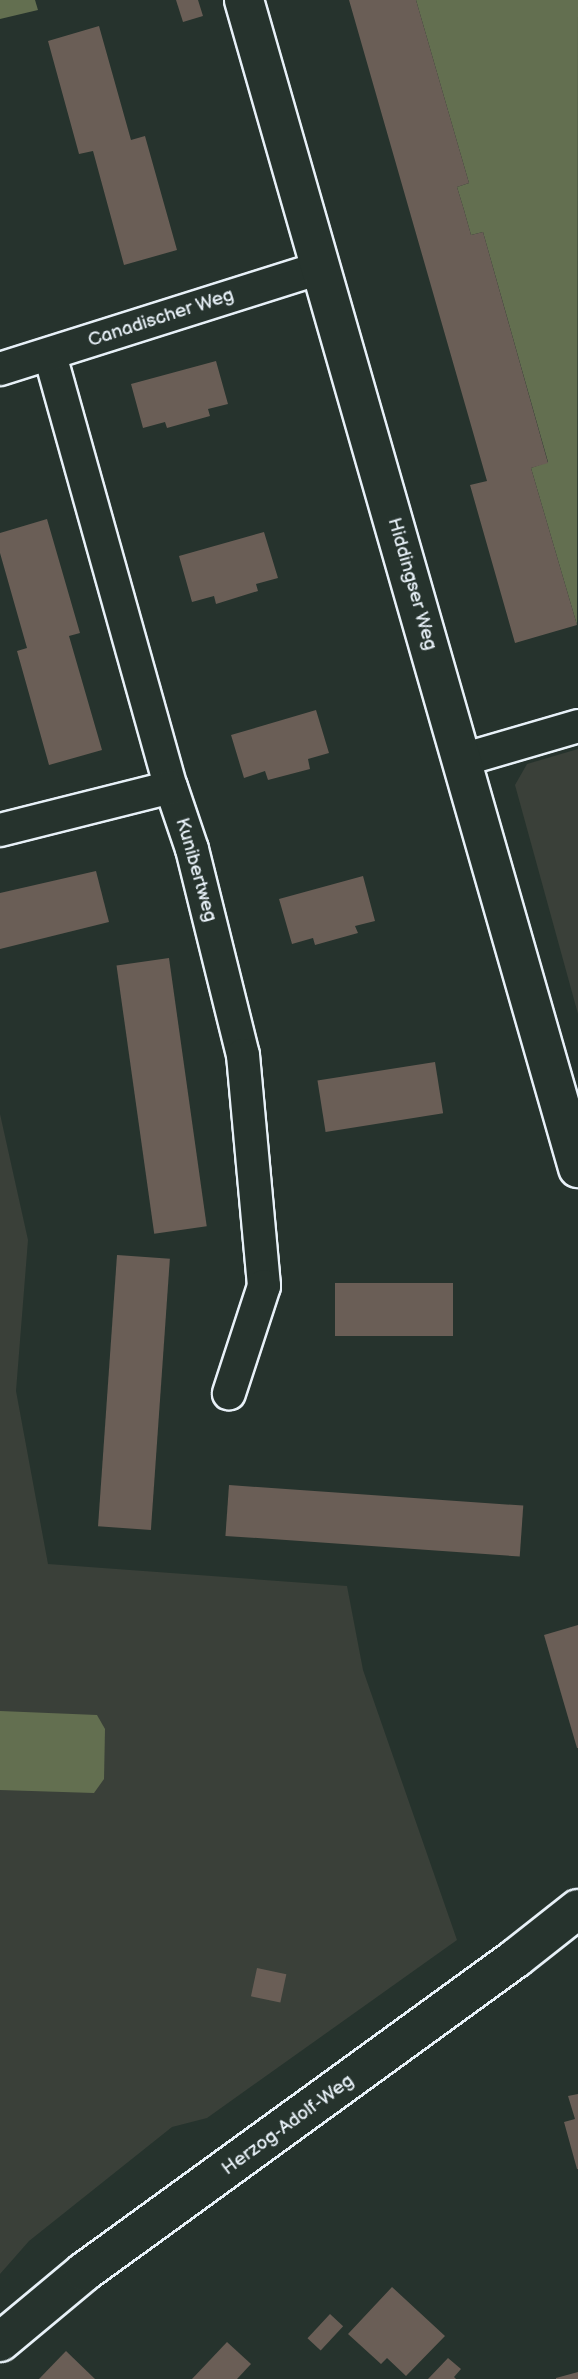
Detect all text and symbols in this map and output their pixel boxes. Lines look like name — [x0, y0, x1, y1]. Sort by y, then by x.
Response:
street label: Canadischer Weg — [85, 284, 237, 352]
street label: Hiddingser Weg — [382, 515, 442, 653]
street label: Kunibertweg — [170, 815, 222, 925]
street label: Herzog-Adolf-Weg — [218, 2069, 358, 2181]

